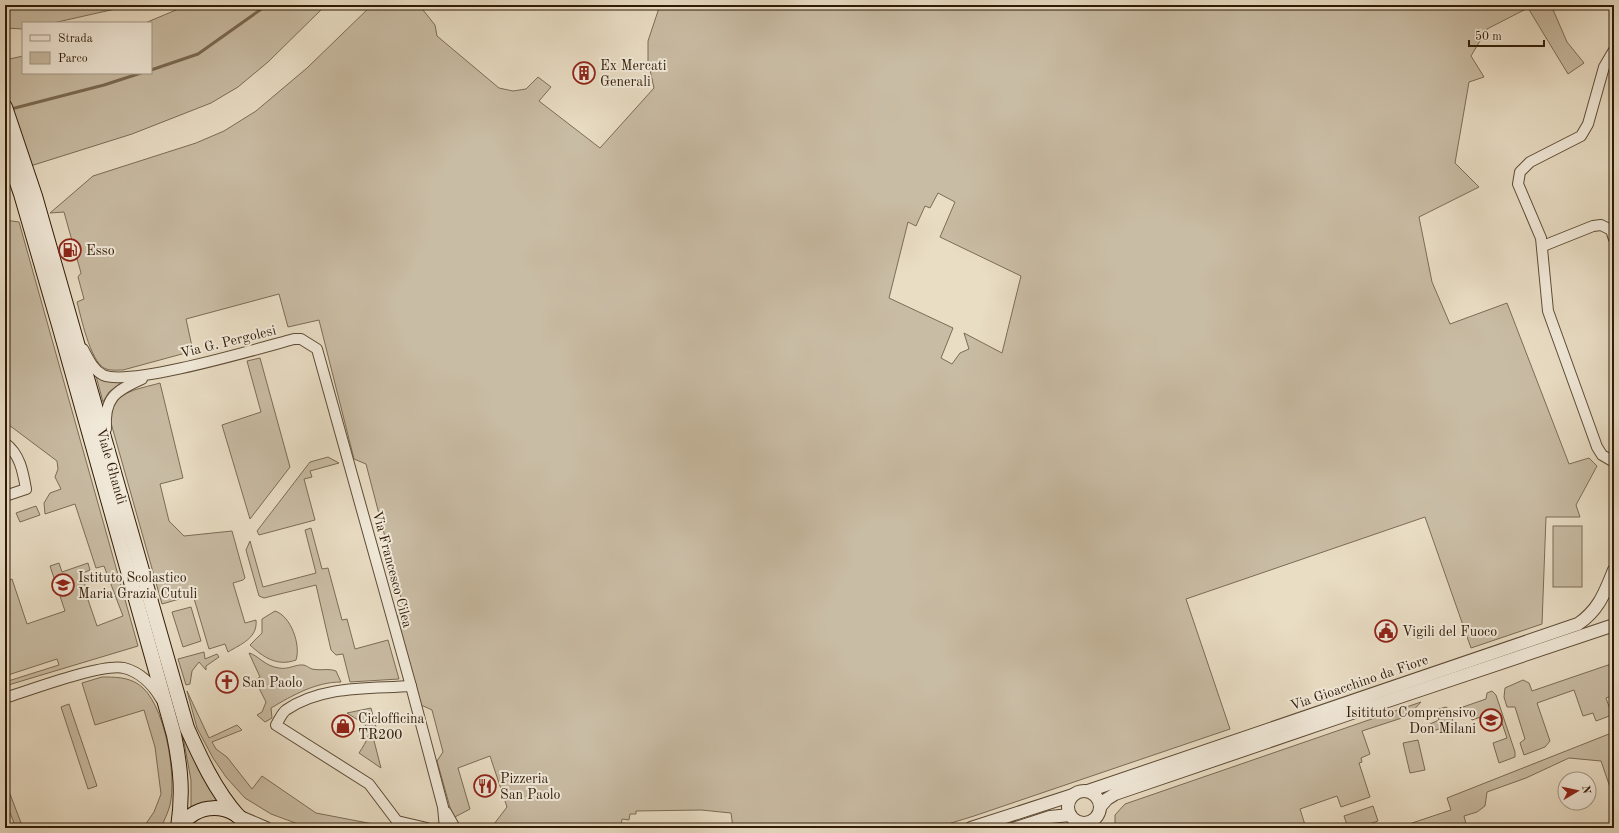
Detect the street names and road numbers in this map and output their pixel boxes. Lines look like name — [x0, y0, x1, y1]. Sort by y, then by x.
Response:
street label: Via G. Pergolesi — [179, 323, 278, 361]
street label: Viale Ghandi — [94, 427, 129, 506]
street label: Via Francesco Cilea — [370, 509, 414, 629]
street label: Via Gioacchino da Fiore — [1288, 653, 1430, 713]

